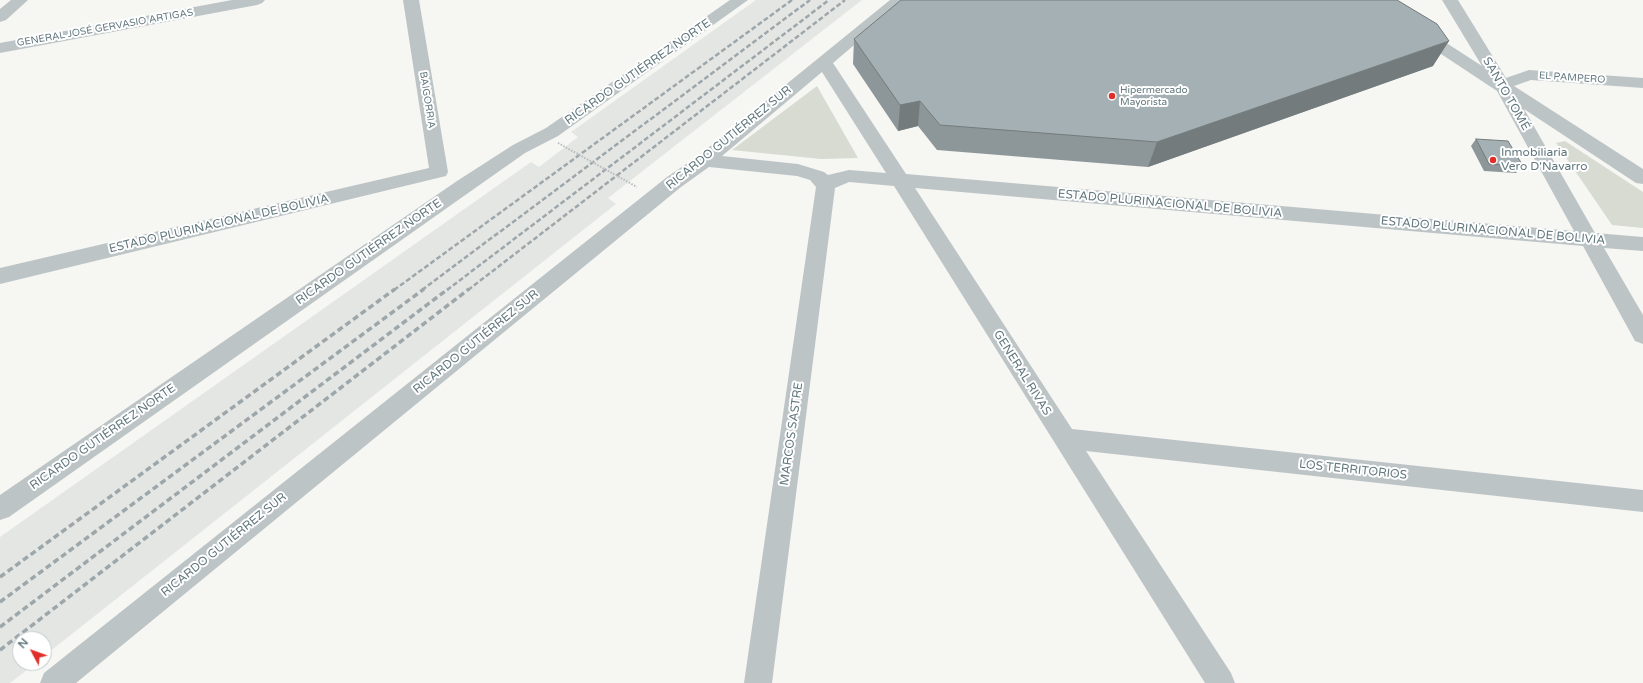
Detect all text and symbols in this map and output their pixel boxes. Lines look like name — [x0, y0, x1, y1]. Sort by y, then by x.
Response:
street label: GENERAL JOSÉ GERVASIO ARTIGAS — [16, 7, 194, 49]
street label: RICARDO GUTIÉRREZ NORTE — [562, 16, 714, 128]
street label: SANTO TOMÉ — [1479, 55, 1533, 133]
street label: EL PAMPERO — [1538, 70, 1606, 86]
street label: BAIGORRIA — [417, 71, 437, 129]
street label: RICARDO GUTIÉRREZ SUR — [664, 83, 794, 193]
place label: Hipermercado Mayorista — [1120, 84, 1188, 108]
marker: Hipermercado Mayorista — [1107, 91, 1117, 101]
place label: Inmobiliaria Vero D'Navarro — [1501, 146, 1588, 174]
marker: Inmobiliaria Vero D'Navarro — [1488, 155, 1498, 165]
street label: ESTADO PLURINACIONAL DE BOLIVIA — [1057, 187, 1283, 221]
street label: ESTADO PLURINACIONAL DE BOLIVIA — [108, 192, 330, 256]
street label: RICARDO GUTIÉRREZ NORTE — [293, 196, 445, 308]
street label: ESTADO PLURINACIONAL DE BOLIVIA — [1380, 214, 1606, 248]
street label: RICARDO GUTIÉRREZ SUR — [411, 287, 541, 397]
street label: GENERAL RIVAS — [990, 328, 1054, 418]
street label: RICARDO GUTIÉRREZ NORTE — [27, 381, 179, 493]
street label: MARCOS SASTRE — [778, 381, 806, 487]
street label: LOS TERRITORIOS — [1298, 457, 1408, 483]
street label: RICARDO GUTIÉRREZ SUR — [159, 490, 289, 600]
north arrow — [12, 631, 52, 671]
text: N — [16, 636, 31, 651]

